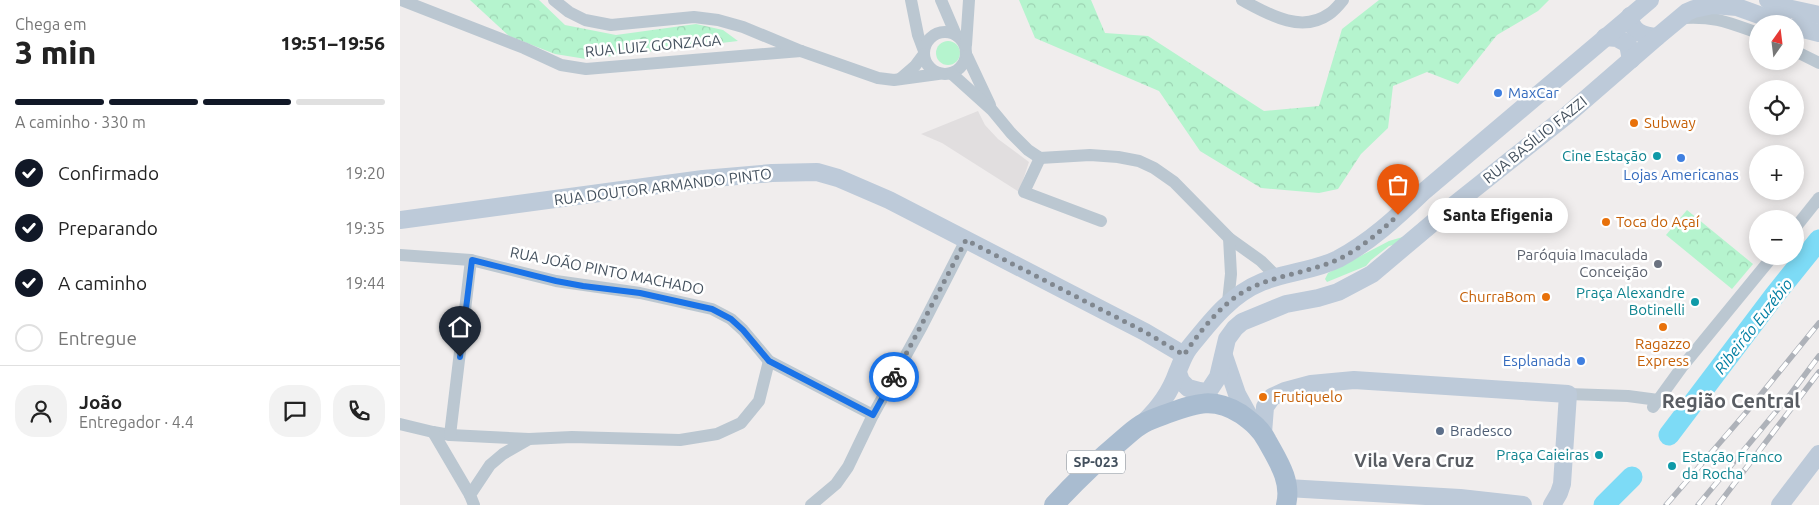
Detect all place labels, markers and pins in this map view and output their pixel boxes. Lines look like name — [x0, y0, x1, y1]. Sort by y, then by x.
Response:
place label: MaxCar — [1508, 84, 1559, 101]
marker: MaxCar — [1492, 87, 1504, 99]
place label: Subway — [1644, 114, 1696, 131]
marker: Subway — [1628, 117, 1640, 129]
place label: Cine Estação — [1562, 147, 1647, 164]
marker: Cine Estação — [1651, 150, 1663, 162]
marker: Lojas Americanas — [1675, 152, 1687, 164]
pin — [1377, 164, 1419, 215]
place label: Lojas Americanas — [1623, 166, 1739, 183]
callout: Santa Efigenia — [1428, 198, 1568, 232]
place label: Toca do Açaí — [1616, 213, 1700, 230]
marker: Toca do Açaí — [1600, 216, 1612, 228]
place label: Paróquia Imaculada Conceição — [1517, 246, 1648, 280]
marker: Paróquia Imaculada Conceição — [1652, 258, 1664, 270]
place label: Praça Alexandre Botinelli — [1576, 284, 1685, 318]
place label: ChurraBom — [1459, 288, 1536, 305]
marker: ChurraBom — [1540, 291, 1552, 303]
marker: Praça Alexandre Botinelli — [1689, 296, 1701, 308]
pin — [439, 306, 481, 357]
marker: Ragazzo Express — [1657, 321, 1669, 333]
place label: Ragazzo Express — [1635, 335, 1691, 369]
place label: Esplanada — [1503, 352, 1571, 369]
marker: Esplanada — [1575, 355, 1587, 367]
place label: Frutiquelo — [1273, 388, 1343, 405]
marker: Frutiquelo — [1257, 391, 1269, 403]
place label: Bradesco — [1450, 422, 1512, 439]
marker: Bradesco — [1434, 425, 1446, 437]
place label: Praça Caieiras — [1496, 446, 1589, 463]
place label: Estação Franco da Rocha — [1682, 448, 1783, 482]
marker: Praça Caieiras — [1593, 449, 1605, 461]
marker: Estação Franco da Rocha — [1666, 460, 1678, 472]

